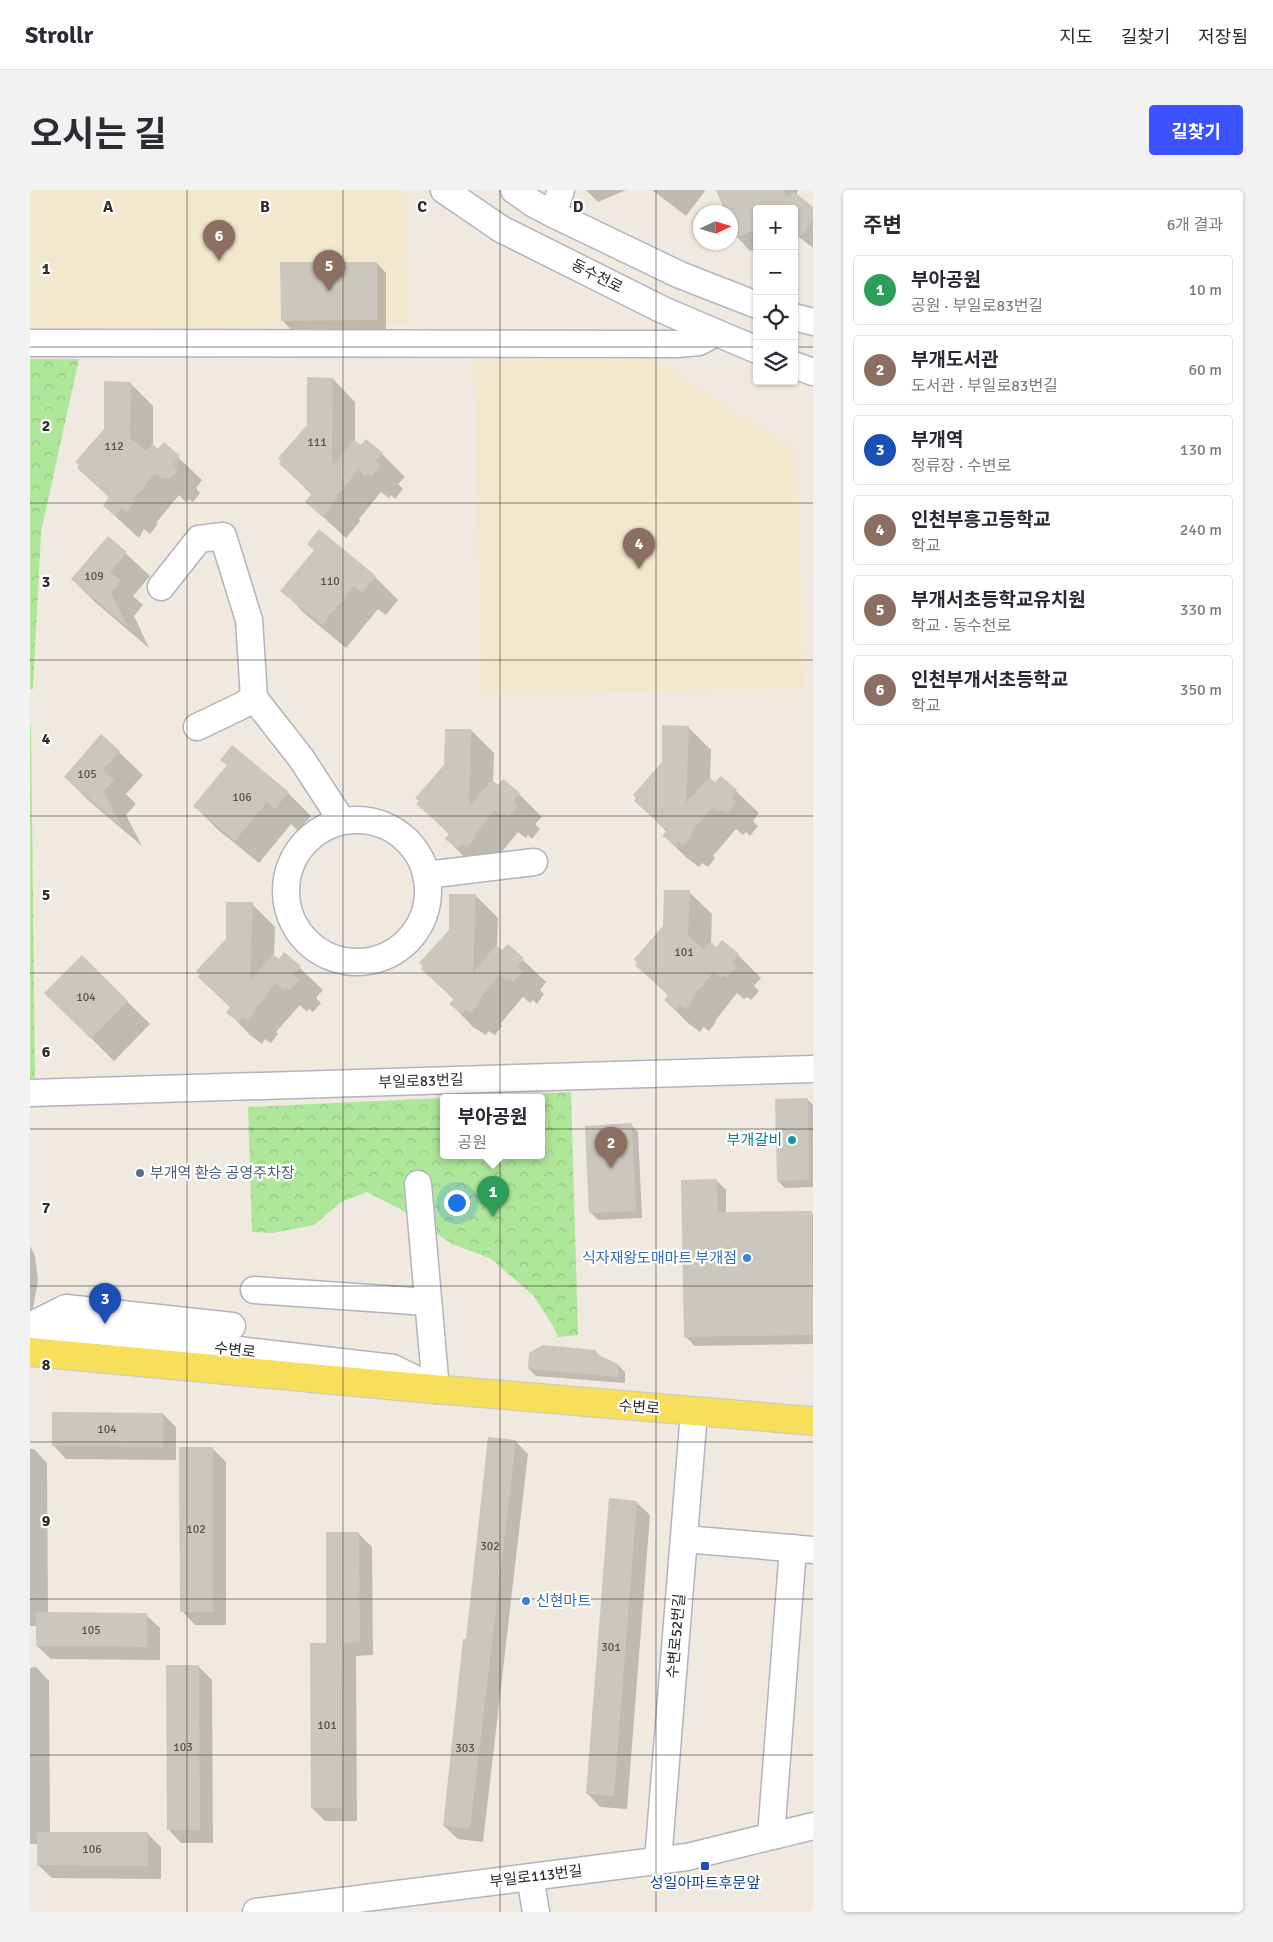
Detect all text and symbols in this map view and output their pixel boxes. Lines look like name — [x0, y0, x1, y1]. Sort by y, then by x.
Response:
text: Strollr — [25, 20, 93, 50]
text: 지도 — [1060, 26, 1093, 48]
text: 길찾기 — [1121, 26, 1170, 48]
text: 저장됨 — [1198, 26, 1248, 48]
button: 길찾기 — [1149, 105, 1243, 155]
text: 오시는 길 — [30, 113, 167, 156]
text: A — [103, 197, 114, 217]
text: B — [260, 197, 270, 217]
text: C — [417, 197, 427, 217]
text: D — [573, 197, 584, 217]
north arrow — [693, 205, 738, 250]
map controls — [753, 205, 798, 385]
button: + — [753, 205, 798, 250]
text: 주변 — [863, 212, 902, 238]
text: 6개 결과 — [1167, 215, 1223, 235]
pin: 6 — [203, 220, 235, 261]
pin: 5 — [313, 250, 345, 291]
button: − — [753, 250, 798, 295]
street label: 동수천로 — [568, 255, 626, 297]
text: 1 — [42, 259, 51, 279]
text: 부아공원 — [911, 268, 981, 292]
text: 1 — [876, 280, 884, 300]
text: 10 m — [1188, 280, 1222, 300]
button: locate — [753, 295, 798, 340]
text: 공원 · 부일로83번길 — [911, 296, 1043, 316]
button: layers — [753, 340, 798, 385]
text: 부개도서관 — [911, 348, 998, 372]
text: 2 — [876, 360, 884, 380]
text: 60 m — [1188, 360, 1222, 380]
text: 도서관 · 부일로83번길 — [911, 376, 1058, 396]
text: 2 — [42, 416, 50, 436]
text: 부개역 — [911, 428, 963, 452]
house number: 111 — [307, 435, 327, 450]
house number: 112 — [104, 439, 124, 454]
text: 3 — [876, 440, 884, 460]
text: 130 m — [1180, 440, 1222, 460]
text: 정류장 · 수변로 — [911, 456, 1011, 476]
text: 인천부흥고등학교 — [911, 508, 1051, 532]
text: 4 — [876, 520, 884, 540]
text: 240 m — [1180, 520, 1222, 540]
pin: 4 — [623, 528, 655, 569]
text: 학교 — [911, 536, 940, 556]
house number: 109 — [84, 569, 104, 584]
text: 3 — [42, 572, 50, 592]
house number: 110 — [320, 574, 340, 589]
text: 부개서초등학교유치원 — [911, 588, 1086, 612]
text: 5 — [876, 600, 884, 620]
text: 330 m — [1180, 600, 1222, 620]
text: 학교 · 동수천로 — [911, 616, 1011, 636]
text: 인천부개서초등학교 — [911, 668, 1068, 692]
text: 6 — [876, 680, 884, 700]
text: 350 m — [1180, 680, 1222, 700]
text: 학교 — [911, 696, 940, 716]
text: 4 — [42, 729, 51, 749]
house number: 105 — [77, 767, 97, 782]
house number: 106 — [232, 790, 252, 805]
text: 5 — [42, 885, 50, 905]
house number: 101 — [674, 945, 694, 960]
house number: 104 — [76, 990, 96, 1005]
text: 6 — [42, 1042, 51, 1062]
street label: 부일로83번길 — [378, 1071, 464, 1091]
popup — [440, 1094, 545, 1159]
text: 부아공원 — [458, 1105, 527, 1129]
pin: 2 — [595, 1127, 627, 1168]
place label: 부개갈비 — [727, 1131, 782, 1149]
text: 공원 — [458, 1133, 487, 1153]
marker: 부개갈비 — [786, 1134, 798, 1146]
place label: 부개역 환승 공영주차장 — [150, 1164, 295, 1182]
marker: 부개역 환승 공영주차장 — [134, 1167, 146, 1179]
pin: 1 — [477, 1176, 509, 1217]
your location — [444, 1190, 470, 1216]
text: 7 — [42, 1198, 51, 1218]
place label: 식자재왕도매마트 부개점 — [582, 1249, 737, 1267]
marker: 식자재왕도매마트 부개점 — [741, 1252, 753, 1264]
pin: 3 — [89, 1283, 121, 1324]
street label: 수변로 — [213, 1339, 257, 1361]
text: 8 — [42, 1355, 51, 1375]
street label: 수변로 — [618, 1396, 660, 1418]
house number: 104 — [97, 1422, 117, 1437]
text: 9 — [42, 1511, 51, 1531]
house number: 102 — [186, 1522, 206, 1537]
house number: 302 — [480, 1539, 500, 1554]
place label: 신현마트 — [536, 1592, 591, 1610]
street label: 수변로52번길 — [663, 1593, 689, 1679]
marker: 신현마트 — [520, 1595, 532, 1607]
house number: 105 — [81, 1623, 101, 1638]
house number: 301 — [601, 1640, 621, 1655]
house number: 101 — [317, 1718, 337, 1733]
house number: 103 — [173, 1740, 193, 1755]
house number: 303 — [455, 1741, 475, 1756]
house number: 106 — [82, 1842, 102, 1857]
marker: 성일아파트후문앞 — [699, 1860, 711, 1872]
street label: 부일로113번길 — [489, 1861, 583, 1891]
place label: 성일아파트후문앞 — [650, 1874, 760, 1892]

